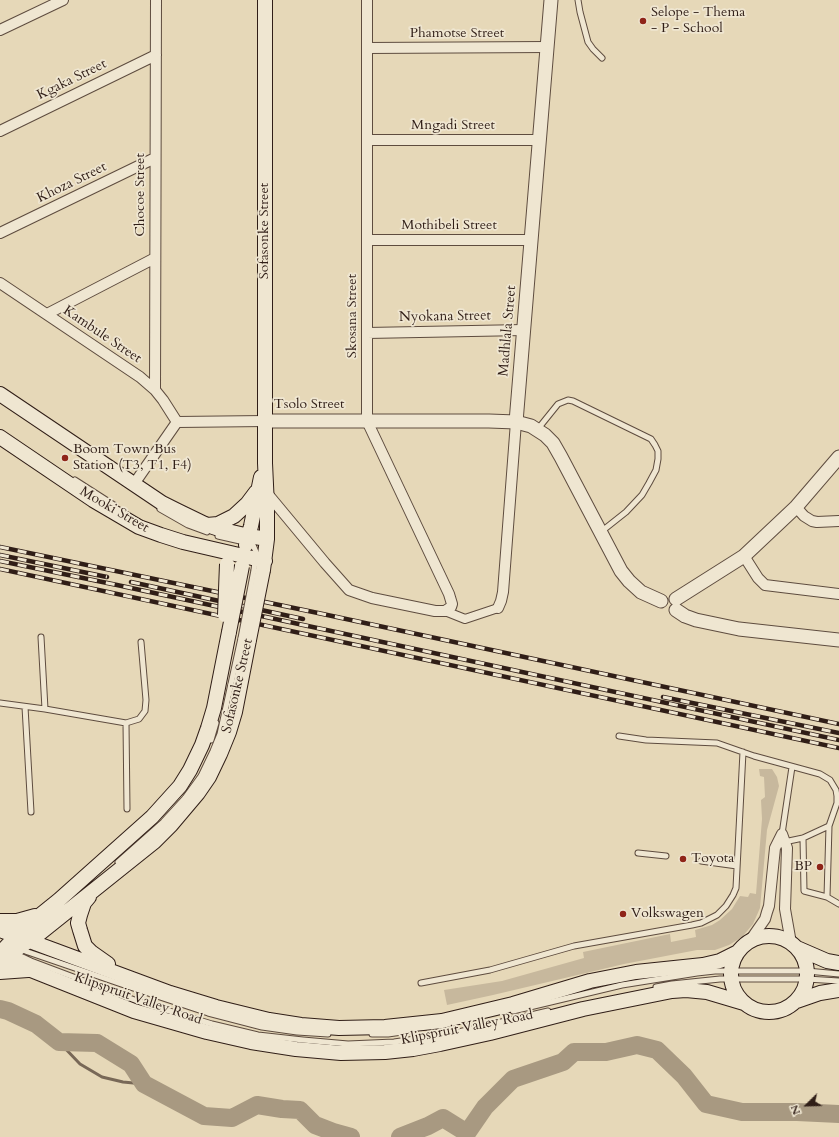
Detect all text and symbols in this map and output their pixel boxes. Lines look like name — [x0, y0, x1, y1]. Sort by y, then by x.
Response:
place label: Selope - Thema - P - School — [651, 5, 745, 38]
marker: Selope - Thema - P - School — [638, 16, 648, 26]
street label: Phamotse Street — [410, 26, 504, 42]
street label: Kgaka Street — [34, 56, 110, 104]
street label: Mngadi Street — [411, 118, 495, 134]
street label: Chocoe Street — [133, 153, 149, 237]
street label: Khoza Street — [34, 159, 110, 207]
street label: Sofasonke Street — [257, 183, 273, 279]
street label: Mothibeli Street — [401, 218, 497, 234]
street label: Skosana Street — [345, 274, 361, 358]
street label: Madhlala Street — [496, 285, 520, 377]
street label: Kambule Street — [60, 303, 144, 367]
street label: Nyokana Street — [399, 308, 491, 326]
street label: Tsolo Street — [273, 397, 345, 413]
place label: Boom Town Bus Station (T3, T1, F4) — [73, 442, 192, 474]
marker: Boom Town Bus Station (T3, T1, F4) — [60, 453, 70, 463]
street label: Mooki Street — [76, 483, 152, 537]
street label: Sofasonke Street — [219, 637, 257, 735]
place label: Toyota — [691, 851, 734, 867]
marker: Toyota — [678, 854, 688, 864]
place label: BP — [794, 859, 812, 875]
marker: BP — [815, 862, 825, 872]
place label: Volkswagen — [631, 906, 704, 922]
marker: Volkswagen — [618, 909, 628, 919]
street label: Klipspruit Valley Road — [72, 969, 204, 1029]
street label: Klipspruit Valley Road — [400, 1007, 534, 1049]
north arrow — [787, 1085, 827, 1125]
text: N — [787, 1103, 804, 1117]

